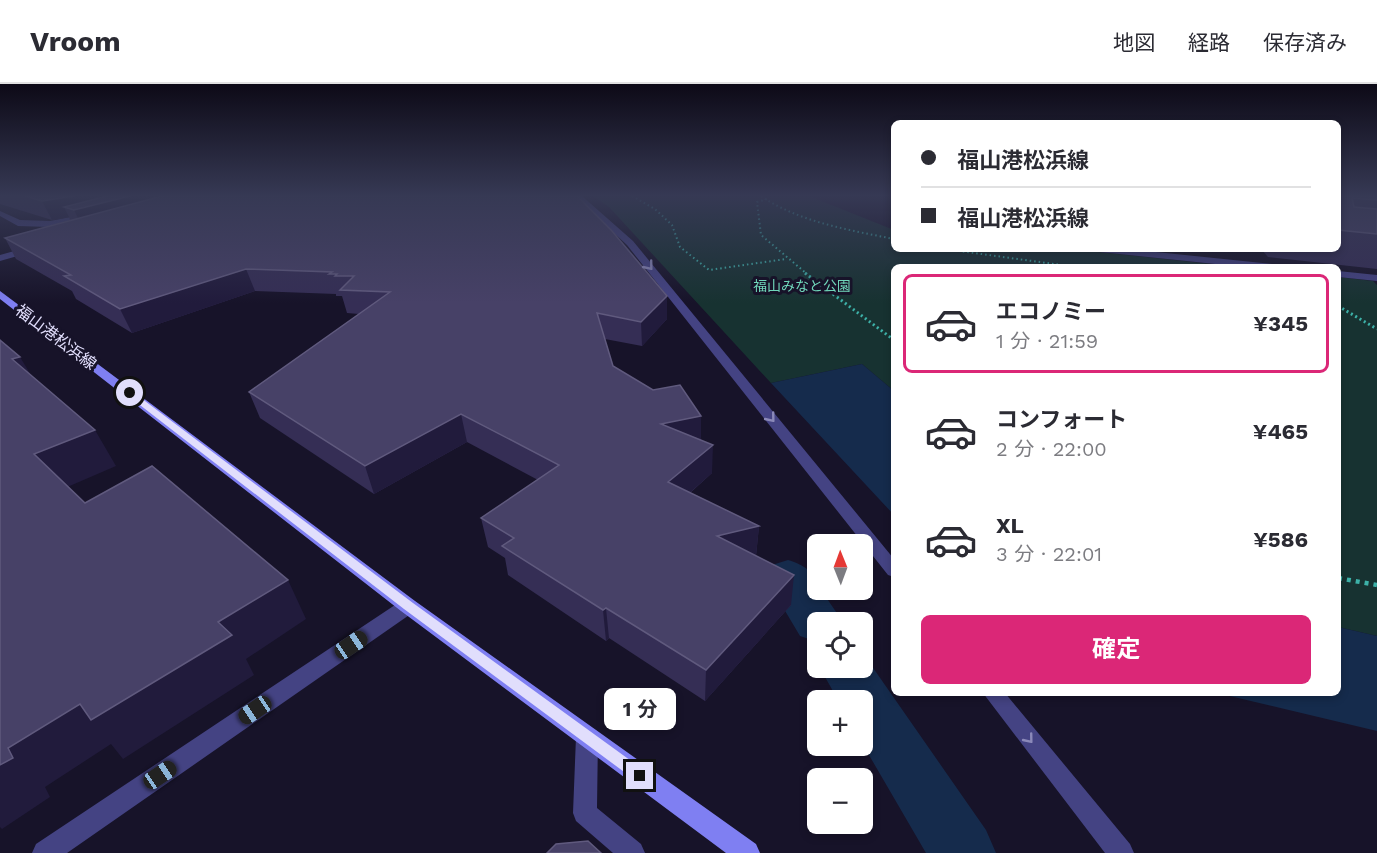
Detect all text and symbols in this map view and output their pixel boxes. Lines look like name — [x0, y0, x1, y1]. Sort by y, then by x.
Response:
text: Vroom — [30, 25, 121, 58]
text: 地図 — [1113, 30, 1155, 55]
text: 経路 — [1188, 30, 1230, 55]
text: 保存済み — [1263, 30, 1347, 55]
text: 福山港松浜線 — [957, 148, 1089, 173]
text: 福山港松浜線 — [957, 206, 1089, 231]
one-way arrow — [642, 259, 653, 270]
park label: 福山みなと公園 — [753, 278, 851, 294]
icon: car — [924, 297, 978, 351]
text: エコノミー — [996, 299, 1106, 324]
street label: 福山港松浜線 — [12, 301, 100, 373]
text: ¥345 — [1253, 311, 1308, 336]
text: 1 分 · 21:59 — [996, 329, 1098, 353]
route start — [116, 379, 143, 406]
icon: car — [924, 405, 978, 459]
text: コンフォート — [996, 407, 1127, 432]
one-way arrow — [764, 411, 775, 422]
text: ¥465 — [1253, 419, 1308, 444]
text: 2 分 · 22:00 — [996, 437, 1107, 461]
icon: car — [924, 513, 978, 567]
text: XL — [996, 513, 1024, 538]
text: ¥586 — [1253, 527, 1308, 552]
north arrow — [807, 534, 873, 600]
map controls — [807, 534, 873, 834]
text: 3 分 · 22:01 — [996, 542, 1102, 566]
button: locate — [807, 612, 873, 678]
button: 確定 — [921, 615, 1311, 684]
car — [331, 627, 371, 663]
callout: 1 分 — [604, 689, 676, 731]
button: + — [807, 690, 873, 756]
car — [235, 692, 275, 728]
text: 1 分 — [623, 697, 657, 721]
one-way arrow — [1022, 732, 1033, 743]
car — [140, 757, 180, 793]
route end — [626, 762, 653, 789]
button: − — [807, 768, 873, 834]

